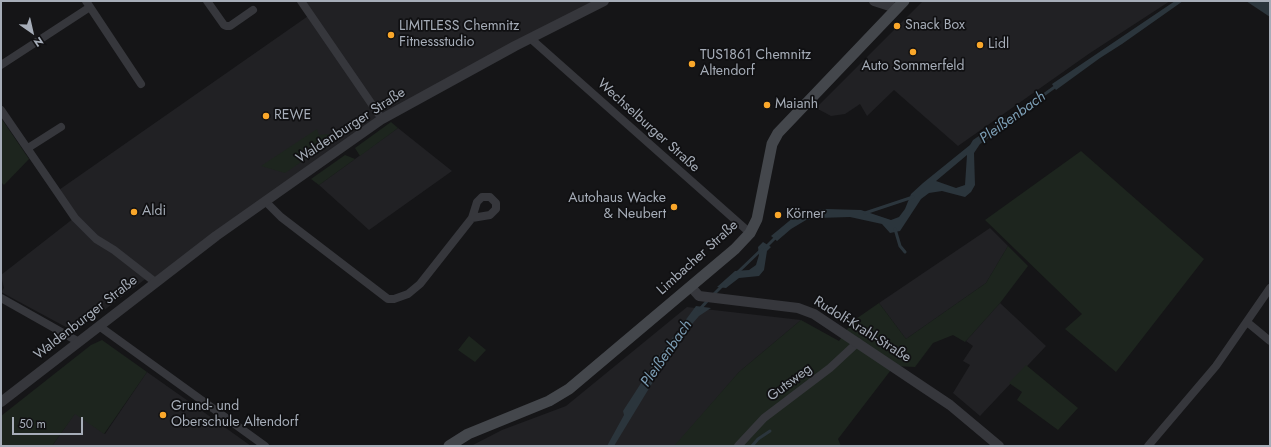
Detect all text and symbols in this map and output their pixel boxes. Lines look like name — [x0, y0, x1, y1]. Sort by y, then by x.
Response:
north arrow — [12, 12, 52, 52]
place label: Snack Box — [905, 18, 965, 34]
place label: LIMITLESS Chemnitz Fitnessstudio — [399, 19, 519, 52]
marker: Snack Box — [892, 21, 902, 31]
marker: LIMITLESS Chemnitz Fitnessstudio — [386, 30, 396, 40]
text: N — [31, 33, 47, 51]
place label: Lidl — [988, 37, 1009, 53]
marker: Lidl — [975, 40, 985, 50]
marker: Auto Sommerfeld — [908, 47, 918, 57]
place label: TUS1861 Chemnitz Altendorf — [700, 48, 811, 80]
marker: TUS1861 Chemnitz Altendorf — [687, 59, 697, 69]
place label: Auto Sommerfeld — [861, 59, 965, 75]
street label: Wechselburger Straße — [593, 76, 703, 176]
street label: Waldenburger Straße — [293, 84, 409, 168]
water label: Pleißenbach — [976, 88, 1050, 148]
place label: Maianh — [775, 97, 818, 113]
marker: Maianh — [762, 100, 772, 110]
place label: REWE — [274, 108, 311, 124]
marker: REWE — [261, 111, 271, 121]
place label: Autohaus Wacke & Neubert — [568, 191, 666, 224]
marker: Autohaus Wacke & Neubert — [669, 202, 679, 212]
place label: Aldi — [142, 204, 166, 220]
marker: Aldi — [129, 207, 139, 217]
place label: Körner — [786, 207, 825, 223]
marker: Körner — [773, 210, 783, 220]
street label: Limbacher Straße — [654, 217, 742, 299]
street label: Waldenburger Straße — [31, 272, 141, 364]
street label: Rudolf-Krahl-Straße — [810, 293, 914, 367]
water label: Pleißenbach — [637, 317, 697, 391]
street label: Gutsweg — [764, 361, 816, 405]
place label: Grund- und Oberschule Altendorf — [171, 399, 299, 432]
scale bar — [14, 409, 85, 435]
marker: Grund- und Oberschule Altendorf — [158, 410, 168, 420]
text: 50 m — [19, 415, 46, 433]

